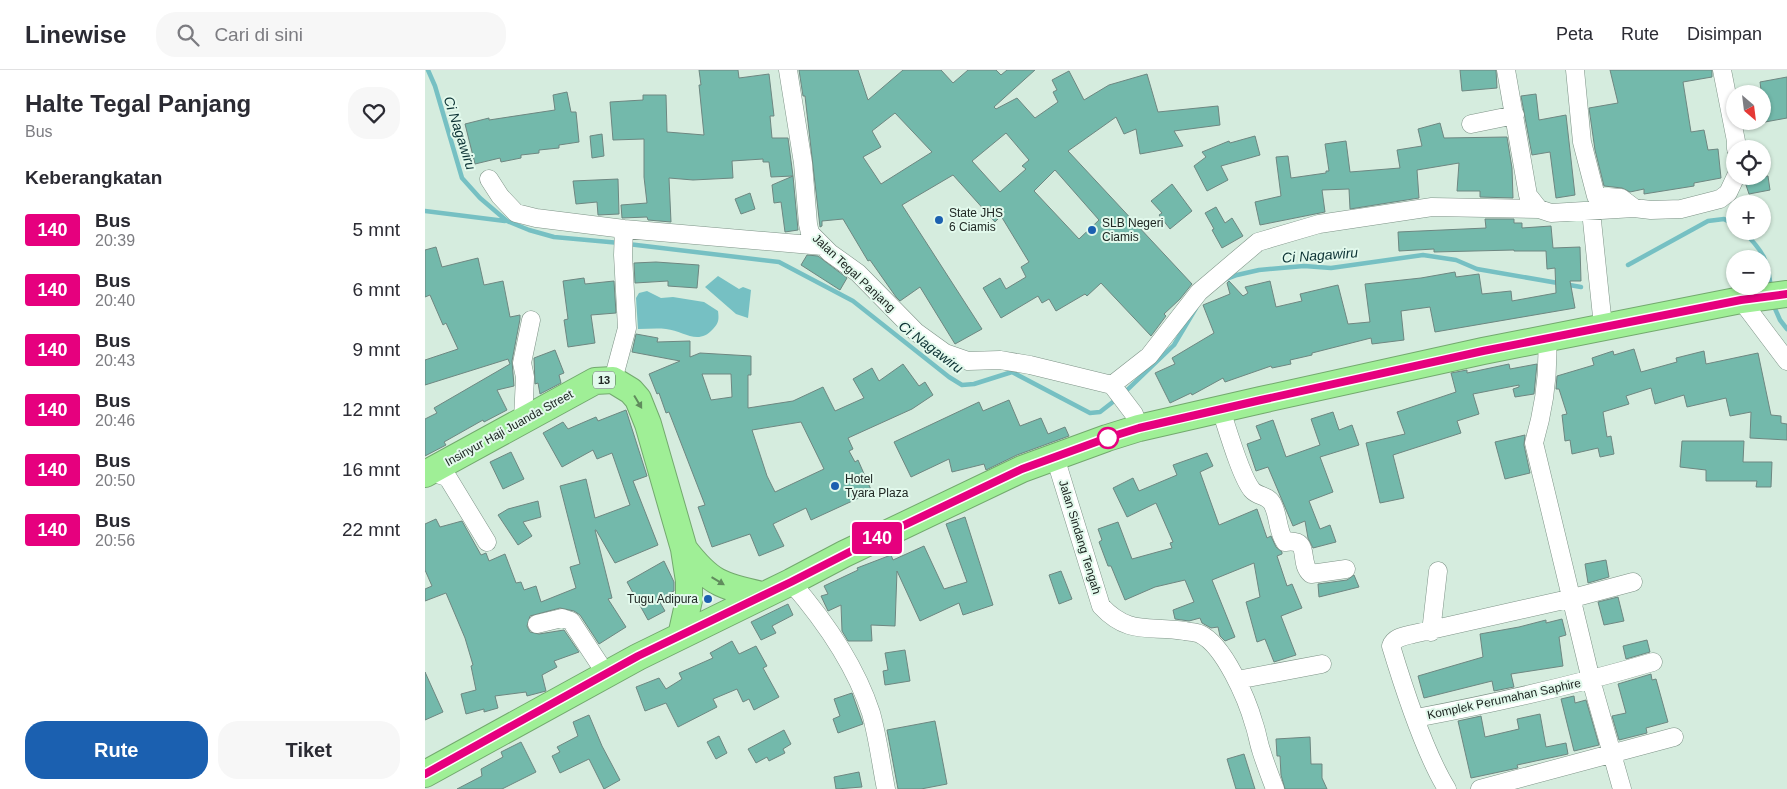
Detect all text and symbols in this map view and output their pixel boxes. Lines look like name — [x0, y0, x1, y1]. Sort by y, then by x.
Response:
search box — [156, 12, 506, 57]
text: Linewise — [25, 21, 126, 48]
icon: search — [174, 21, 202, 49]
text: Cari di sini — [214, 24, 303, 45]
text: Peta — [1556, 24, 1593, 44]
text: Rute — [1621, 24, 1659, 44]
text: Disimpan — [1687, 24, 1762, 44]
north arrow — [1726, 85, 1771, 130]
map controls — [1726, 85, 1771, 295]
button: heart — [348, 87, 400, 139]
text: Halte Tegal Panjang — [25, 90, 251, 117]
water label: Ci Nagawiru — [441, 94, 479, 172]
text: Bus — [25, 123, 53, 140]
button: locate — [1726, 140, 1771, 185]
text: Keberangkatan — [25, 167, 162, 188]
button: + — [1726, 195, 1771, 240]
place label: State JHS 6 Ciamis — [949, 206, 1003, 234]
text: Bus — [95, 210, 131, 231]
marker: State JHS 6 Ciamis — [933, 214, 945, 226]
place label: SLB Negeri Ciamis — [1102, 216, 1163, 244]
text: 5 mnt — [352, 219, 400, 240]
text: 140 — [37, 220, 68, 240]
marker: SLB Negeri Ciamis — [1086, 224, 1098, 236]
street label: Jalan Tegal Panjang — [810, 231, 898, 315]
text: 20:39 — [95, 232, 135, 249]
water label: Ci Nagawiru — [1281, 244, 1359, 266]
button: − — [1726, 250, 1771, 295]
text: Bus — [95, 270, 131, 291]
text: 6 mnt — [352, 279, 400, 300]
text: 140 — [37, 280, 68, 300]
text: 20:40 — [95, 292, 135, 309]
water label: Ci Nagawiru — [896, 318, 966, 376]
text: Bus — [95, 330, 131, 351]
text: 9 mnt — [352, 339, 400, 360]
text: 140 — [37, 340, 68, 360]
text: 20:43 — [95, 352, 135, 369]
road number: 13 — [593, 372, 615, 388]
street label: Insinyur Haji Juanda Street — [443, 387, 576, 469]
text: Bus — [95, 390, 131, 411]
one-way arrow — [634, 395, 643, 409]
text: 12 mnt — [342, 399, 400, 420]
text: 140 — [37, 400, 68, 420]
text: 20:46 — [95, 412, 135, 429]
unlabelled marker — [1097, 427, 1119, 449]
text: Bus — [95, 450, 131, 471]
text: 16 mnt — [342, 459, 400, 480]
text: 140 — [37, 460, 68, 480]
text: 20:50 — [95, 472, 135, 489]
place label: Hotel Tyara Plaza — [845, 472, 909, 500]
street label: Jalan Sindang Tengah — [1056, 478, 1104, 596]
marker: Hotel Tyara Plaza — [829, 480, 841, 492]
text: Bus — [95, 510, 131, 531]
text: 22 mnt — [342, 519, 400, 540]
text: 140 — [37, 520, 68, 540]
line badge: 140 — [848, 522, 906, 554]
text: 140 — [862, 528, 892, 548]
text: 20:56 — [95, 532, 135, 549]
one-way arrow — [711, 577, 724, 586]
place label: Tugu Adipura — [627, 592, 698, 606]
marker: Tugu Adipura — [702, 593, 714, 605]
street label: Komplek Perumahan Saphire — [1426, 676, 1582, 722]
button: Rute — [25, 721, 208, 779]
button: Tiket — [218, 721, 400, 779]

